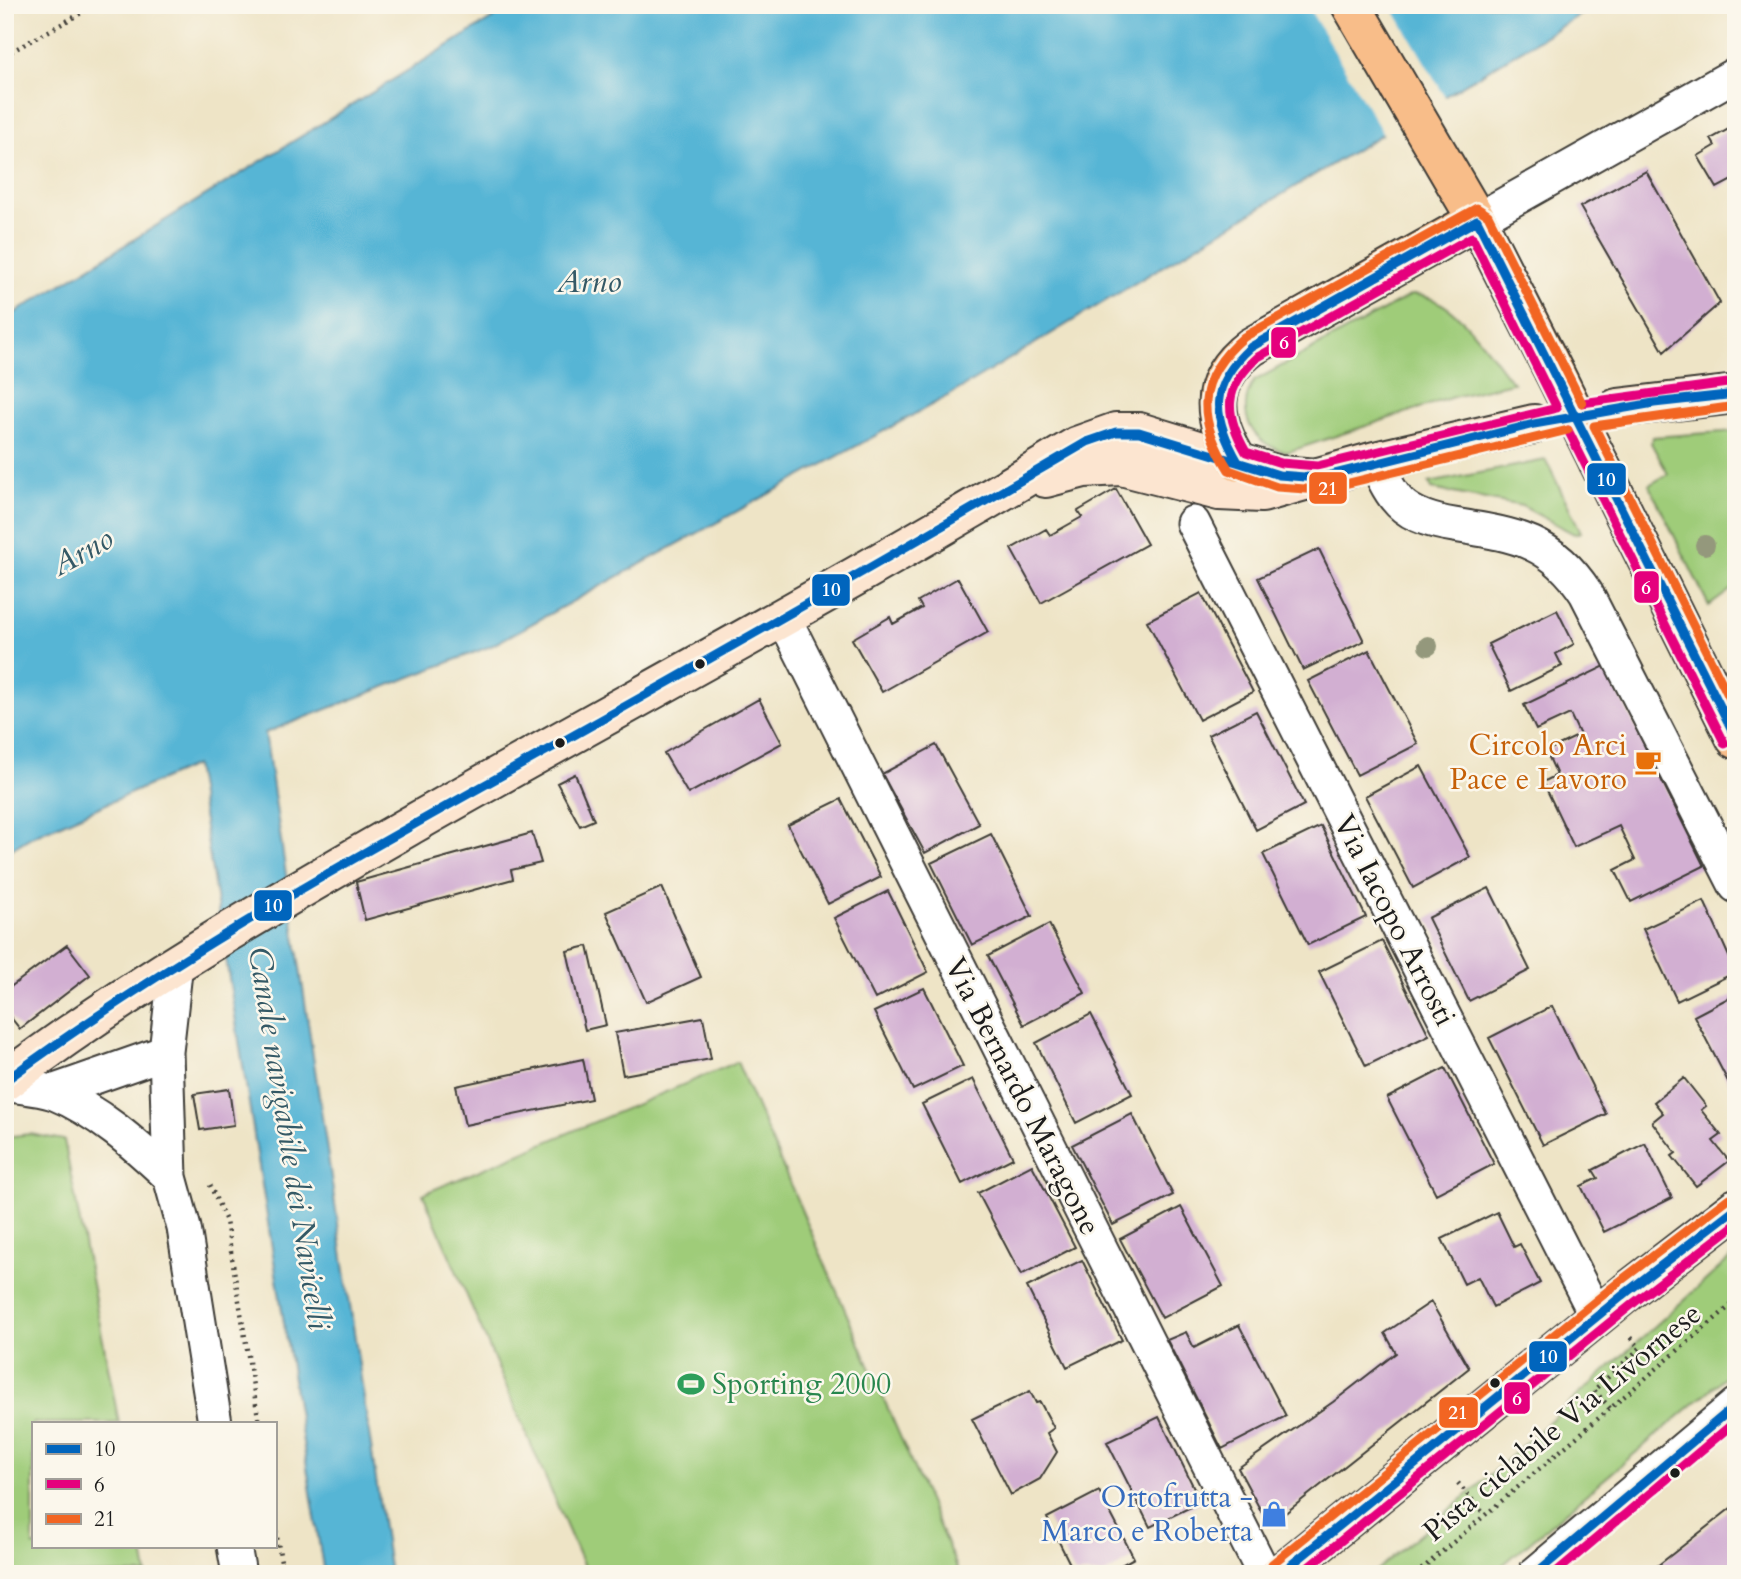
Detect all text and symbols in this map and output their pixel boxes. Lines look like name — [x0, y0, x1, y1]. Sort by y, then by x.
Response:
water label: Arno — [555, 260, 622, 304]
line badge: 6 — [1270, 326, 1297, 359]
text: 6 — [1279, 330, 1289, 356]
line badge: 10 — [1586, 462, 1627, 496]
text: 10 — [1596, 467, 1616, 493]
line badge: 21 — [1308, 471, 1348, 505]
text: 21 — [1318, 476, 1338, 502]
water label: Arno — [42, 517, 122, 587]
line badge: 6 — [1633, 570, 1660, 604]
line badge: 10 — [811, 573, 851, 607]
text: 6 — [1641, 575, 1651, 601]
text: 10 — [821, 577, 841, 603]
unlabelled marker — [693, 657, 707, 671]
place label: Circolo Arci Pace e Lavoro — [1450, 725, 1627, 800]
unlabelled marker — [553, 736, 567, 750]
cafe icon: Circolo Arci Pace e Lavoro — [1633, 747, 1663, 777]
street label: Via Iacopo Arrosti — [1324, 807, 1466, 1033]
line badge: 10 — [253, 889, 293, 922]
text: 10 — [263, 893, 283, 919]
water label: Canale navigabile dei Navicelli — [237, 944, 341, 1333]
street label: Via Bernardo Maragone — [935, 950, 1110, 1242]
street label: Pista ciclabile Via Livornese — [1414, 1294, 1710, 1551]
line badge: 10 — [1528, 1340, 1568, 1373]
text: 10 — [1538, 1344, 1558, 1370]
place label: Sporting 2000 — [712, 1364, 891, 1405]
sports icon: Sporting 2000 — [676, 1369, 706, 1399]
unlabelled marker — [1488, 1376, 1502, 1390]
line badge: 6 — [1503, 1381, 1531, 1415]
text: 6 — [1512, 1386, 1522, 1412]
line badge: 21 — [1438, 1396, 1479, 1429]
text: 21 — [1448, 1400, 1468, 1426]
legend — [32, 1422, 276, 1548]
text: 10 — [94, 1435, 116, 1464]
unlabelled marker — [1668, 1466, 1682, 1480]
text: 6 — [94, 1471, 105, 1500]
place label: Ortofrutta - Marco e Roberta — [1041, 1477, 1253, 1552]
shop icon: Ortofrutta - Marco e Roberta — [1259, 1499, 1289, 1529]
text: 21 — [94, 1505, 116, 1534]

